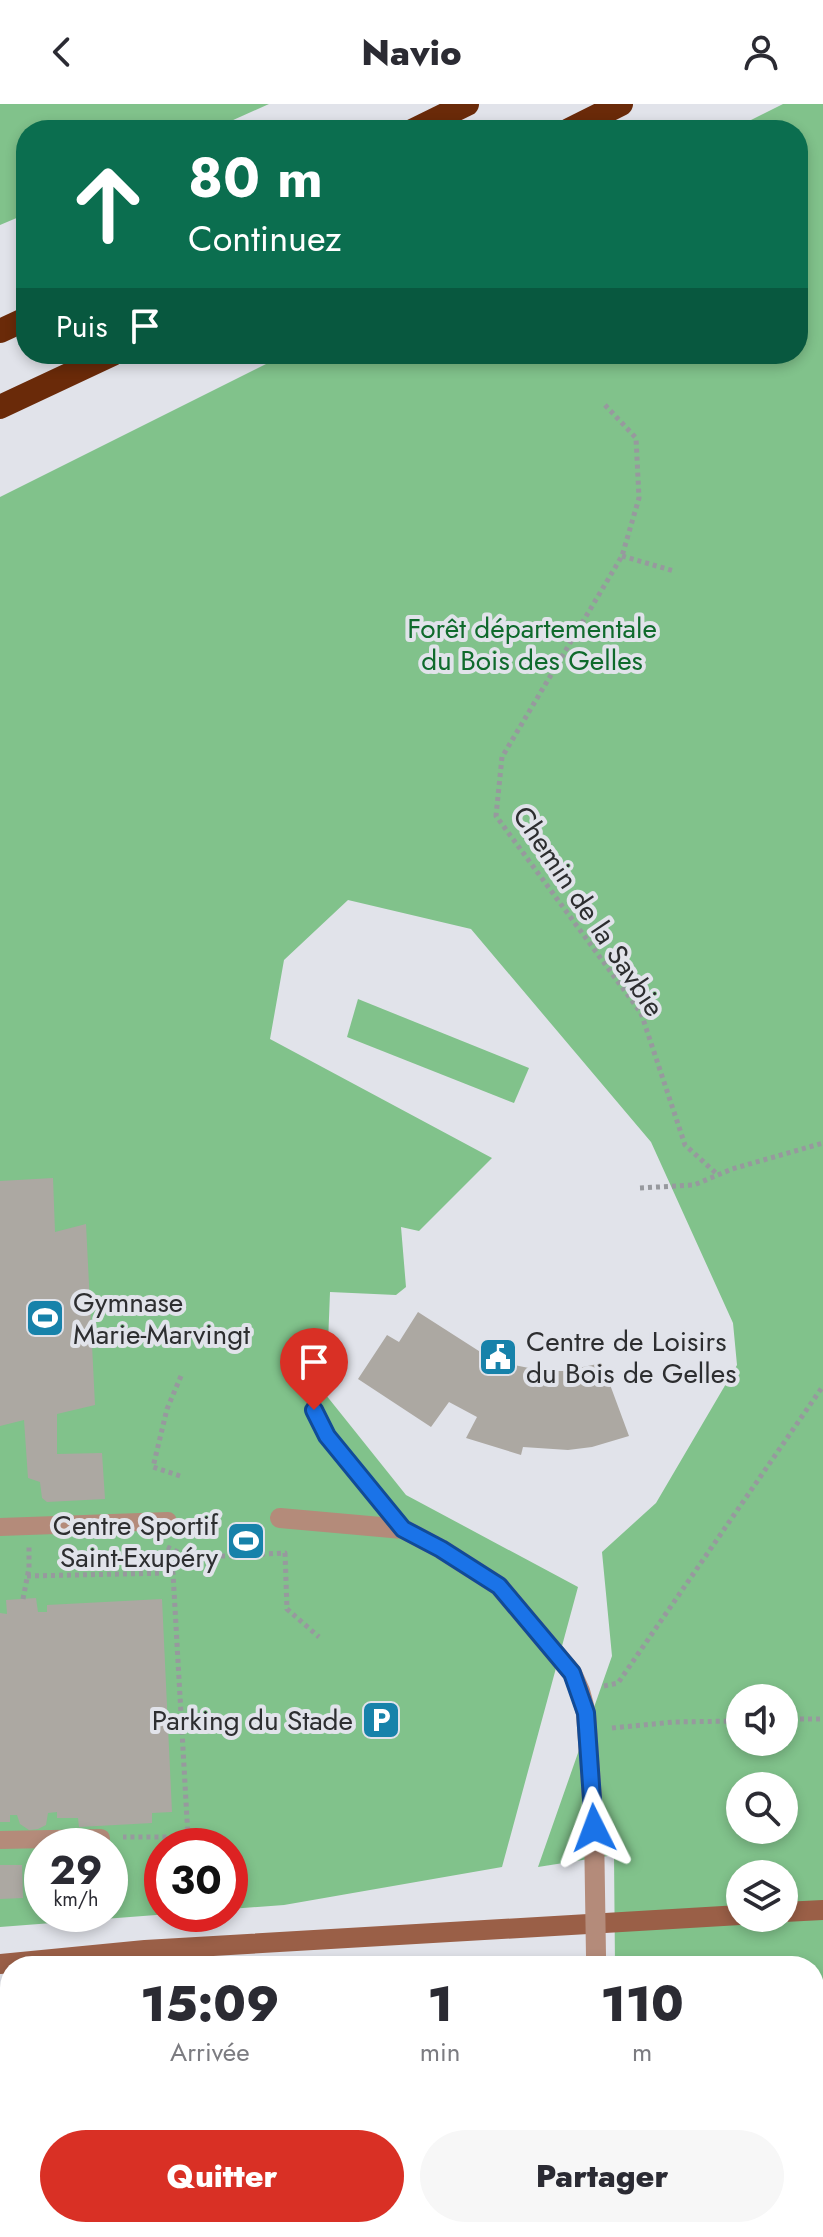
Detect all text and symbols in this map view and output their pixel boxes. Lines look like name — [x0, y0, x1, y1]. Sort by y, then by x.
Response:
text: Navio — [361, 26, 462, 78]
icon: back — [40, 30, 84, 74]
icon: person — [739, 30, 783, 74]
text: 80 m — [188, 137, 323, 218]
icon: ahead — [56, 152, 160, 256]
text: Continuez — [188, 212, 342, 264]
icon: arrive — [123, 304, 167, 348]
text: Puis — [56, 305, 107, 348]
park label: Forêt départementale du Bois des Gelles — [407, 608, 657, 681]
street label: Chemin de la Savbie — [503, 798, 674, 1025]
place label: Gymnase Marie-Marvingt — [73, 1282, 250, 1355]
sports icon: Gymnase Marie-Marvingt — [24, 1297, 66, 1339]
place label: Centre de Loisirs du Bois de Gelles — [526, 1321, 736, 1394]
pin — [280, 1328, 348, 1410]
public building icon: Centre de Loisirs du Bois de Gelles — [477, 1336, 519, 1378]
icon: arrive — [292, 1340, 336, 1384]
place label: Centre Sportif Saint-Exupéry — [53, 1505, 219, 1578]
sports icon: Centre Sportif Saint-Exupéry — [225, 1520, 267, 1562]
map controls — [726, 1684, 798, 1932]
button: sound — [726, 1684, 798, 1756]
parking icon: Parking du Stade — [360, 1699, 402, 1741]
place label: Parking du Stade — [152, 1700, 353, 1741]
button: search — [726, 1772, 798, 1844]
position arrow — [552, 1786, 636, 1870]
speed limit sign: 30 — [144, 1828, 248, 1932]
text: 29 — [50, 1841, 103, 1899]
button: layers — [726, 1860, 798, 1932]
text: km/h — [53, 1885, 99, 1914]
text: 15:09 — [140, 1970, 280, 2039]
text: 1 — [427, 1970, 453, 2039]
text: 110 — [601, 1970, 684, 2039]
text: Arrivée — [170, 2033, 250, 2071]
text: min — [420, 2033, 460, 2071]
text: m — [632, 2033, 652, 2071]
button: Quitter — [40, 2130, 404, 2222]
button: Partager — [420, 2130, 784, 2222]

